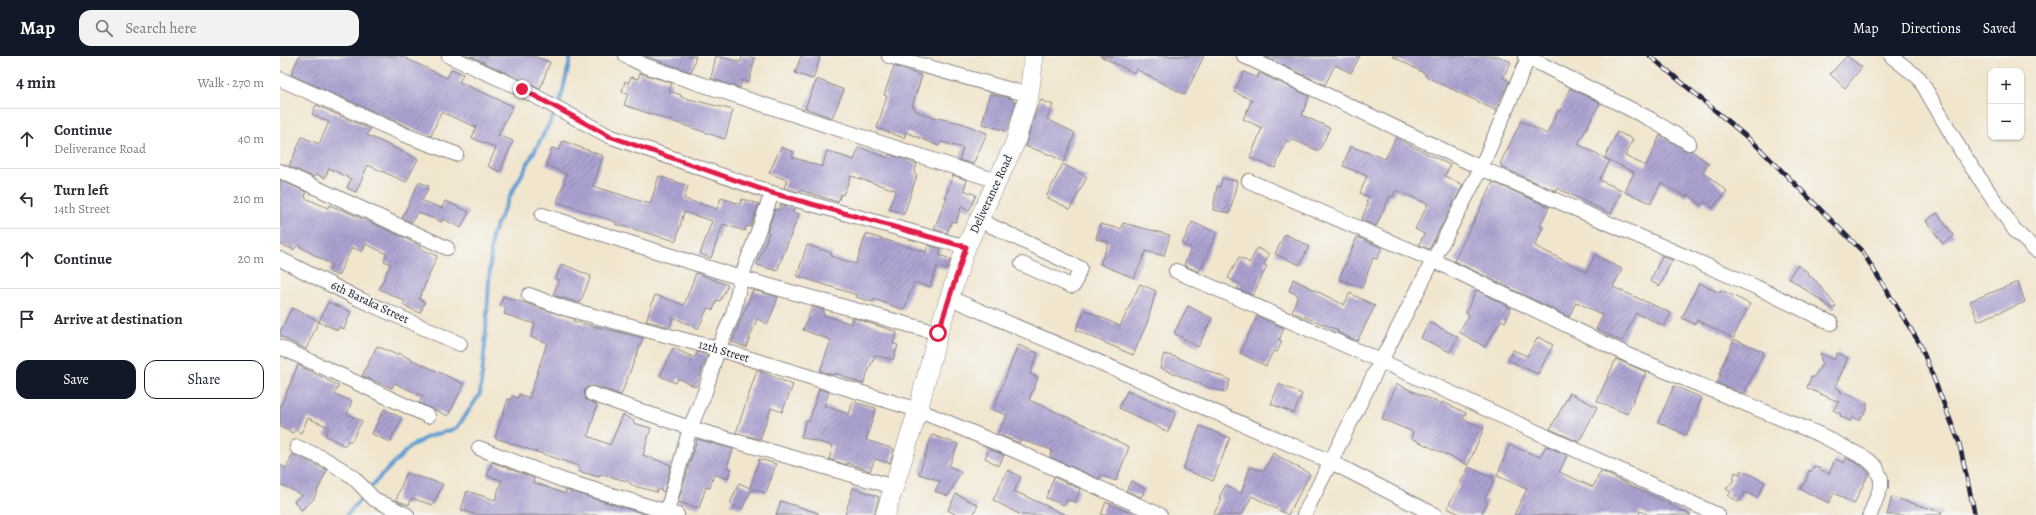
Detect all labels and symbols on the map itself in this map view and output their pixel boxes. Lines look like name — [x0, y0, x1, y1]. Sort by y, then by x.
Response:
route end — [513, 80, 531, 98]
street label: Deliverance Road — [966, 152, 1016, 236]
street label: 6th Baraka Street — [328, 277, 412, 327]
route start — [929, 324, 947, 342]
street label: 12th Street — [697, 336, 751, 366]

